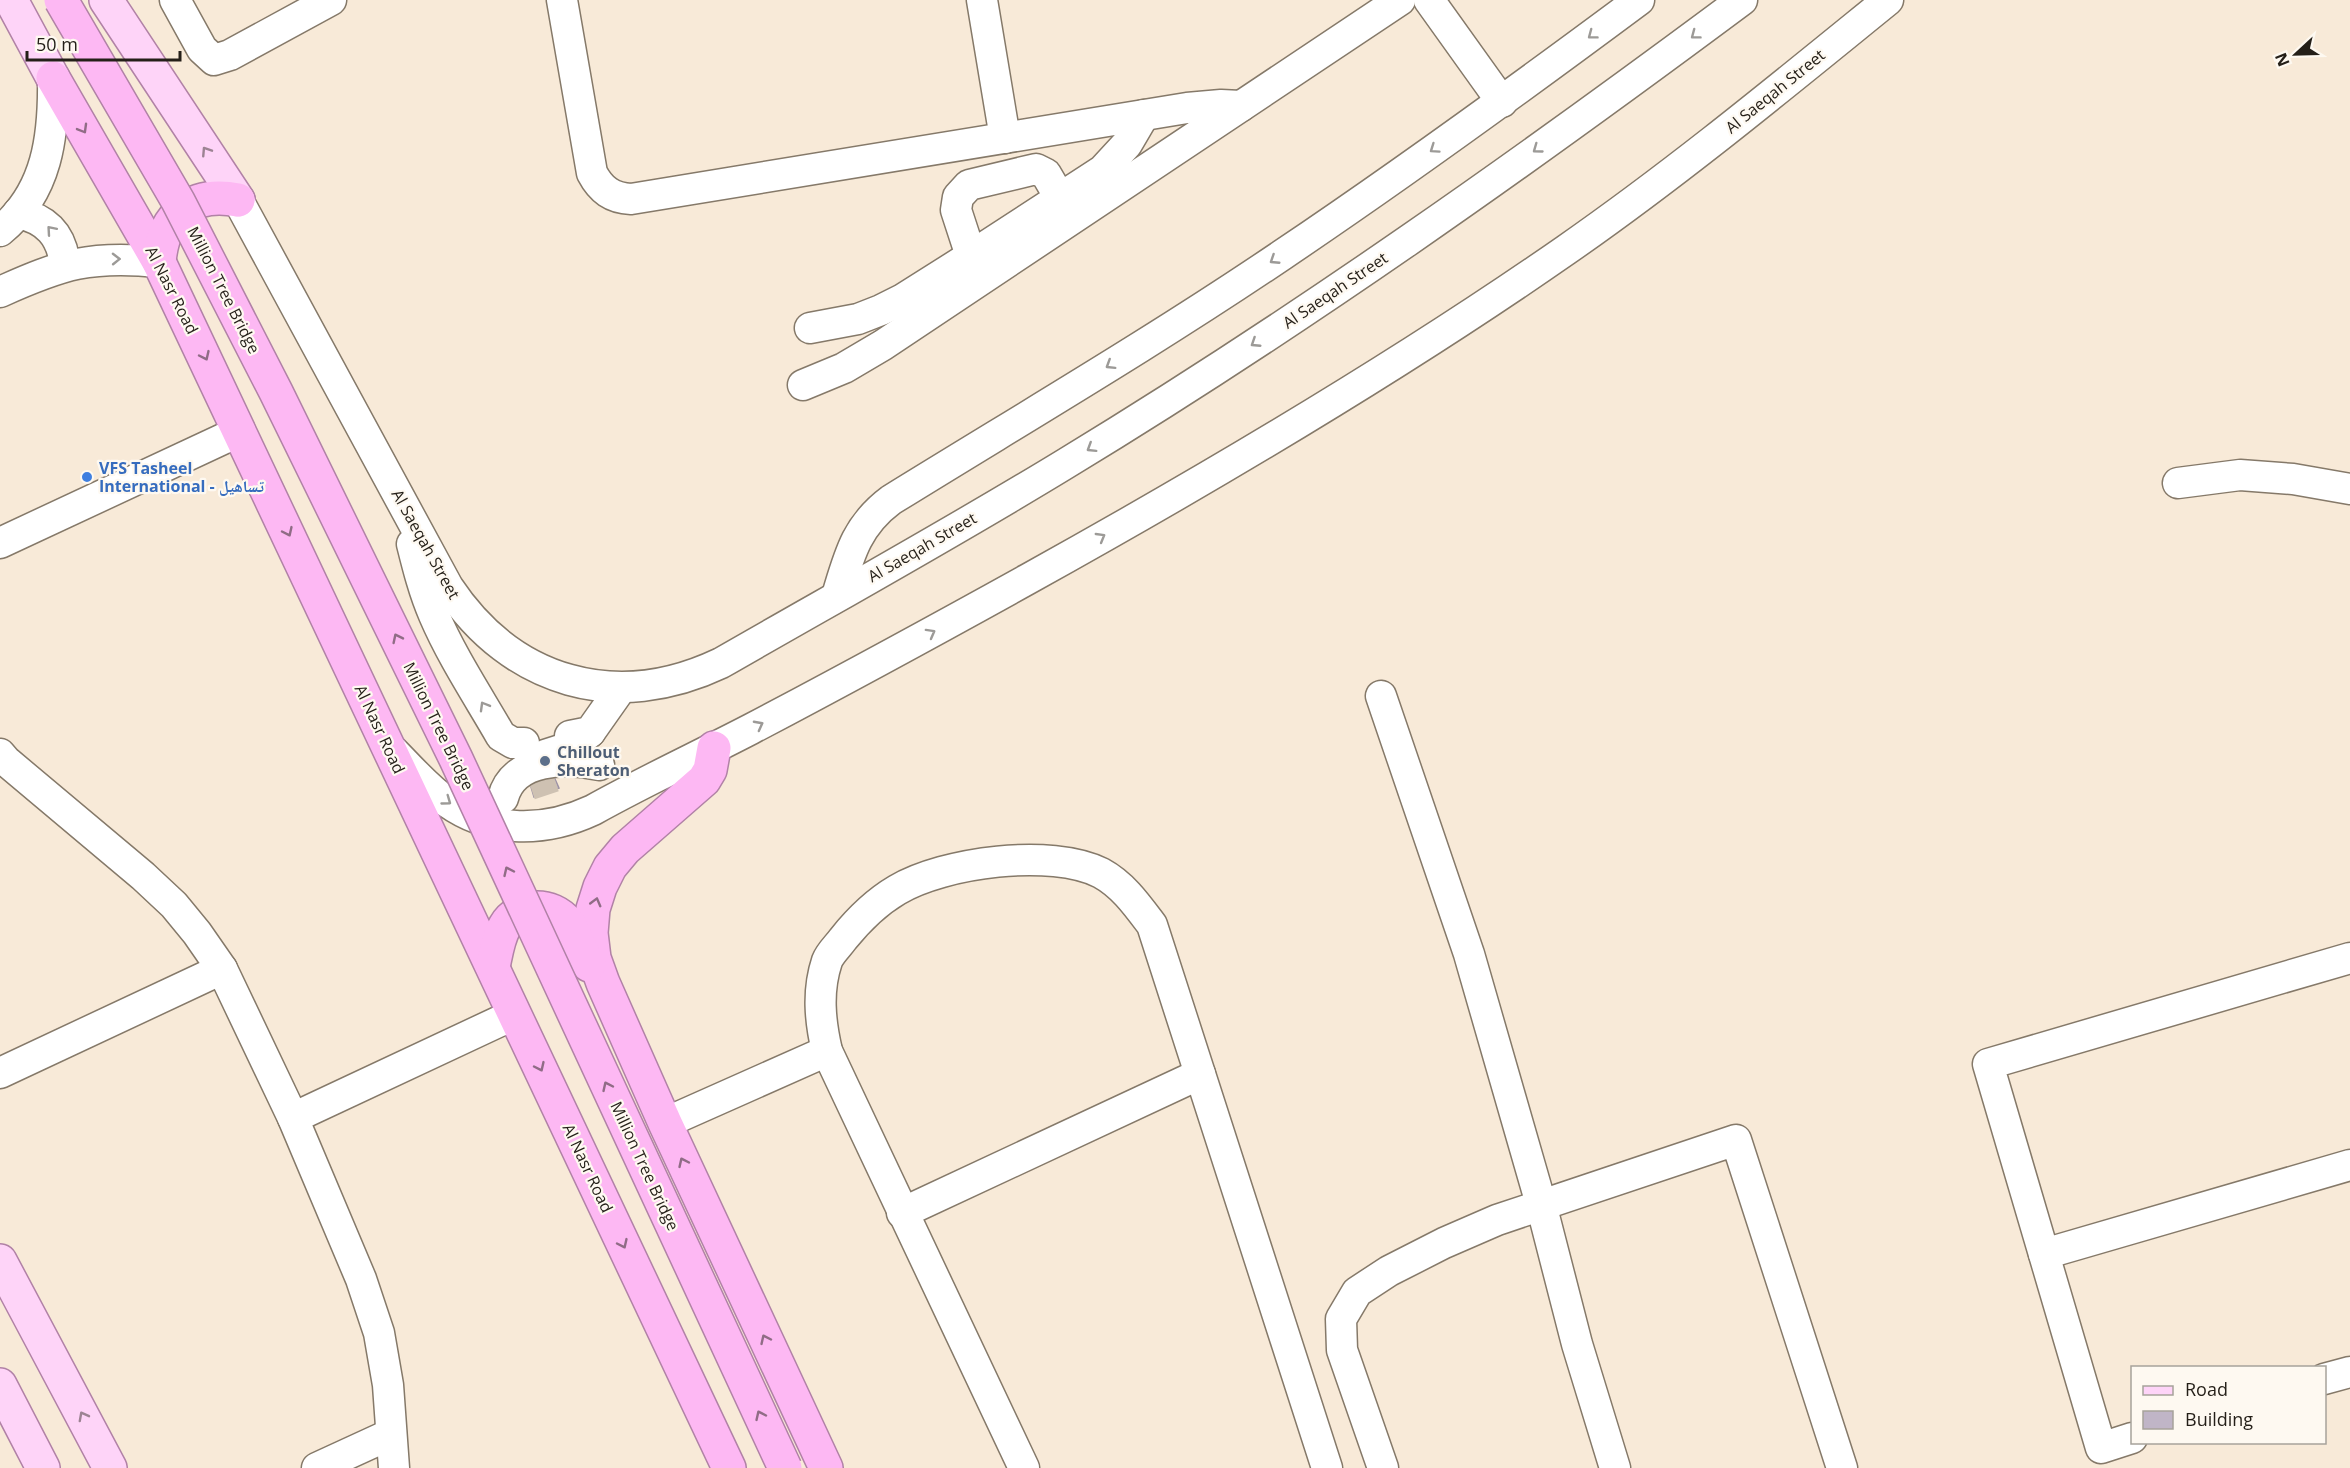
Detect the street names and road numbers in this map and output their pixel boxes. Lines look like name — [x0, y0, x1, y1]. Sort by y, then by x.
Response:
street label: Al Saeqah Street — [1721, 44, 1830, 138]
street label: Million Tree Bridge — [182, 223, 266, 357]
street label: Al Nasr Road — [140, 242, 204, 338]
street label: Al Saeqah Street — [1278, 247, 1392, 333]
street label: Al Saeqah Street — [387, 485, 465, 603]
street label: Al Saeqah Street — [864, 507, 981, 587]
street label: Million Tree Bridge — [398, 658, 480, 794]
street label: Al Nasr Road — [350, 681, 410, 777]
street label: Million Tree Bridge — [605, 1098, 685, 1234]
street label: Al Nasr Road — [558, 1120, 618, 1216]

